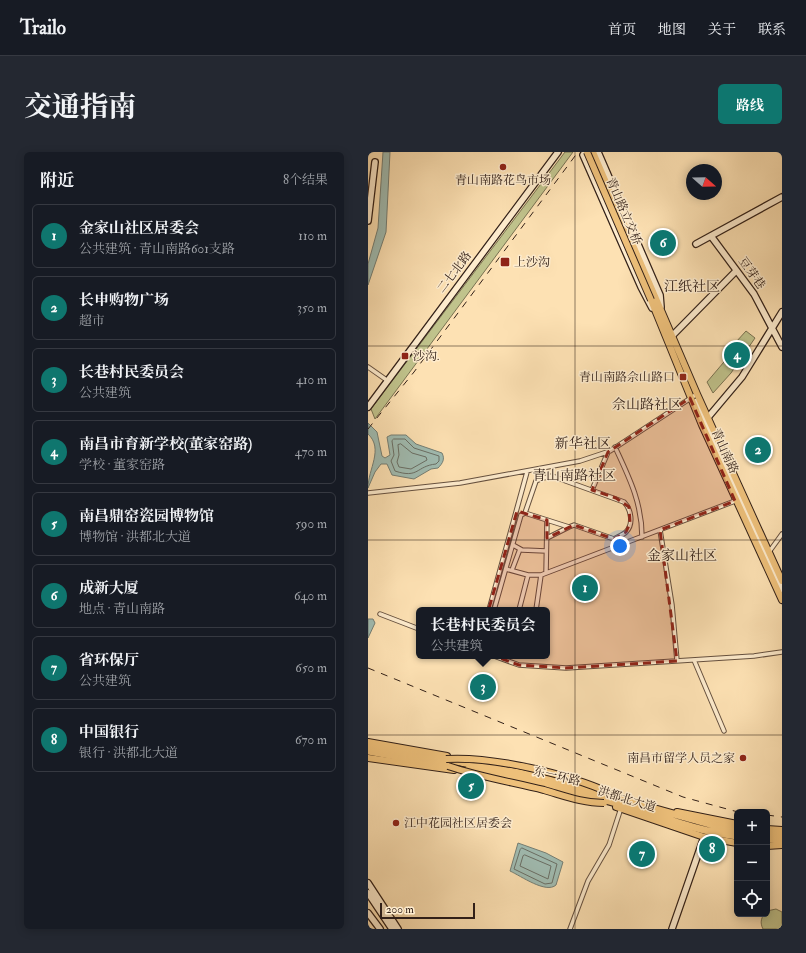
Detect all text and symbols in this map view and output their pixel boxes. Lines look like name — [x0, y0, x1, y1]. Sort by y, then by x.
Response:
text: Trailo — [20, 16, 66, 40]
text: 首页 — [608, 21, 636, 38]
text: 地图 — [658, 21, 686, 38]
text: 关于 — [708, 21, 736, 38]
text: 联系 — [758, 21, 786, 38]
button: 路线 — [718, 84, 782, 124]
text: 交通指南 — [24, 90, 136, 125]
marker: 青山南路花鸟市场 — [498, 162, 508, 172]
north arrow — [686, 164, 722, 200]
text: 附近 — [40, 170, 74, 191]
text: 8个结果 — [283, 172, 328, 188]
place label: 青山南路花鸟市场 — [455, 173, 551, 188]
street label: 青山路立交桥 — [603, 175, 645, 247]
text: 金家山社区居委会 — [79, 219, 199, 238]
text: 1 — [52, 228, 56, 244]
text: 110 m — [298, 228, 327, 244]
pin: 6 — [650, 228, 676, 258]
text: 公共建筑 · 青山南路601支路 — [79, 241, 235, 257]
street label: 二七北路 — [434, 249, 475, 296]
street label: 豆芽巷 — [735, 254, 768, 292]
place label: 上沙沟 — [514, 255, 550, 270]
marker: 上沙沟 — [499, 256, 511, 268]
district label: 江纸社区 — [664, 278, 720, 295]
text: 长申购物广场 — [79, 291, 169, 310]
text: 2 — [51, 300, 57, 316]
text: 350 m — [297, 300, 327, 316]
text: 超市 — [79, 313, 105, 329]
pin: 4 — [724, 340, 750, 370]
place label: 沙沟. — [413, 349, 439, 364]
marker: 沙沟. — [400, 351, 410, 361]
text: 长巷村民委员会 — [79, 363, 184, 382]
place label: 青山南路佘山路口 — [579, 370, 675, 385]
text: 3 — [52, 372, 57, 388]
text: 410 m — [296, 372, 327, 388]
marker: 青山南路佘山路口 — [678, 372, 688, 382]
text: 公共建筑 — [79, 385, 131, 401]
district label: 佘山路社区 — [612, 396, 682, 413]
street label: 青山南路 — [708, 426, 741, 476]
text: 南昌市育新学校(董家窑路) — [79, 435, 252, 454]
district label: 新华社区 — [555, 435, 611, 452]
pin: 2 — [745, 435, 771, 465]
text: 4 — [50, 444, 58, 460]
text: 470 m — [295, 444, 327, 460]
text: 学校 · 董家窑路 — [79, 457, 165, 473]
district label: 青山南路社区 — [532, 467, 616, 484]
text: 南昌鼎窑瓷园博物馆 — [79, 507, 214, 526]
text: 5 — [51, 516, 57, 532]
text: 590 m — [295, 516, 327, 532]
text: 博物馆 · 洪都北大道 — [79, 529, 191, 545]
your location — [610, 536, 630, 556]
district label: 金家山社区 — [647, 547, 717, 564]
pin: 1 — [572, 573, 598, 603]
text: 成新大厦 — [79, 579, 139, 598]
text: 6 — [51, 588, 57, 604]
text: 640 m — [294, 588, 327, 604]
text: 地点 · 青山南路 — [79, 601, 165, 617]
popup — [416, 607, 550, 659]
text: 长巷村民委员会 — [430, 616, 536, 635]
text: 公共建筑 — [430, 638, 483, 654]
text: 省环保厅 — [79, 651, 139, 670]
text: 7 — [51, 660, 57, 676]
text: 650 m — [295, 660, 327, 676]
pin: 3 — [470, 672, 496, 702]
text: 公共建筑 — [79, 673, 131, 689]
text: 中国银行 — [79, 723, 139, 742]
text: 8 — [51, 732, 57, 748]
text: 670 m — [295, 732, 327, 748]
text: 银行 · 洪都北大道 — [79, 745, 178, 761]
place label: 南昌市留学人员之家 — [627, 751, 735, 766]
marker: 南昌市留学人员之家 — [738, 753, 748, 763]
street label: 东一环路 — [532, 764, 582, 789]
pin: 5 — [458, 771, 484, 801]
street label: 洪都北大道 — [596, 784, 658, 815]
map controls — [734, 809, 770, 917]
button: + — [734, 809, 770, 845]
place label: 江中花园社区居委会 — [404, 816, 512, 831]
marker: 江中花园社区居委会 — [391, 818, 401, 828]
pin: 8 — [699, 834, 725, 864]
pin: 7 — [629, 839, 655, 869]
button: − — [734, 845, 770, 881]
button: locate — [734, 881, 770, 917]
scale bar — [380, 901, 475, 920]
text: 200 m — [386, 903, 414, 916]

